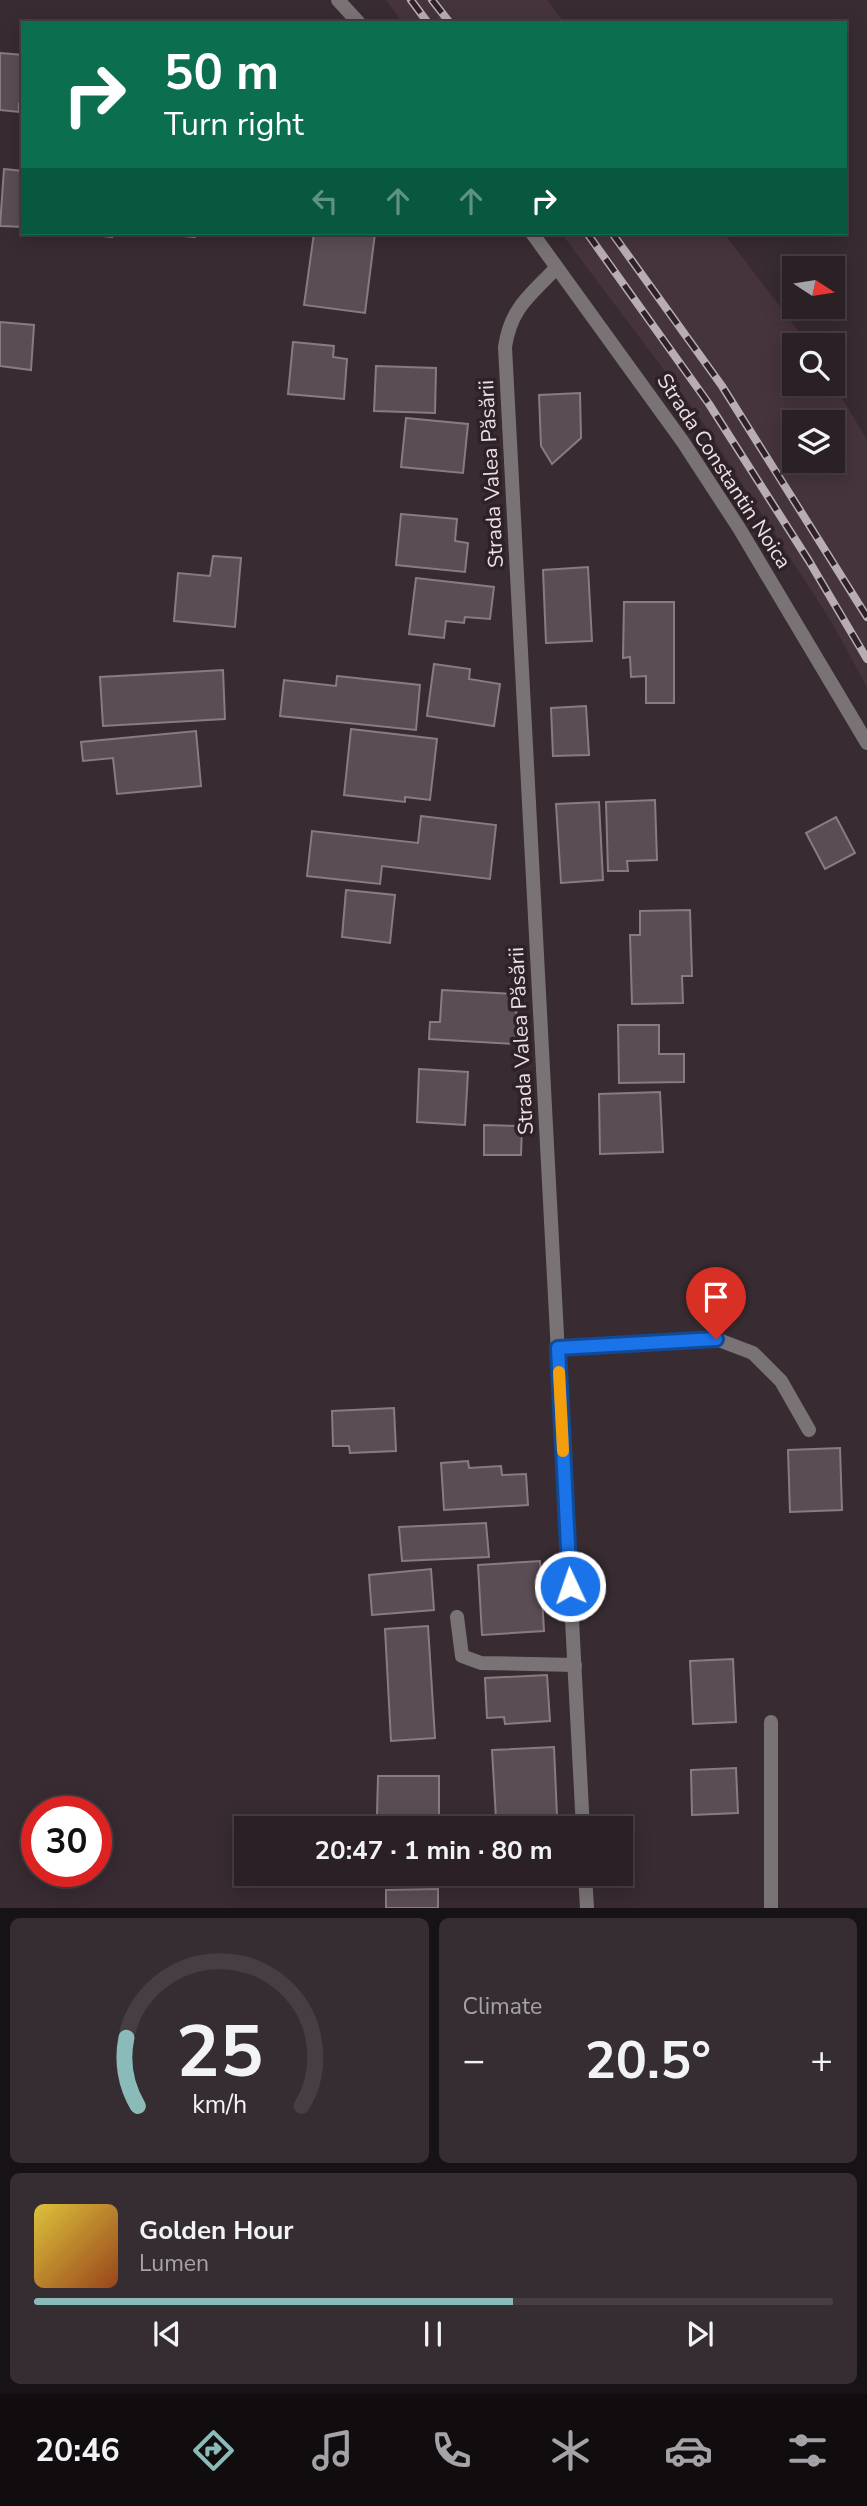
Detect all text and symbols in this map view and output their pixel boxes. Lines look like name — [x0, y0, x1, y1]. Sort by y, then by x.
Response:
text: 50 m — [164, 39, 279, 106]
icon: right — [49, 49, 140, 140]
text: Turn right — [164, 103, 304, 146]
icon: left — [306, 182, 344, 220]
icon: ahead — [379, 182, 417, 220]
icon: ahead — [452, 182, 490, 220]
icon: right — [525, 182, 563, 220]
north arrow — [782, 256, 845, 318]
map controls — [782, 256, 845, 473]
button: search — [782, 333, 845, 396]
street label: Strada Constantin Noica — [650, 368, 798, 574]
street label: Strada Valea Păsării — [472, 379, 510, 569]
button: layers — [782, 410, 845, 473]
street label: Strada Valea Păsării — [502, 946, 540, 1136]
pin — [686, 1267, 746, 1339]
icon: arrive — [697, 1278, 735, 1316]
position arrow — [533, 1549, 607, 1623]
speed limit sign: 30 — [21, 1796, 112, 1887]
text: 20:47 · 1 min · 80 m — [314, 1833, 553, 1868]
text: Climate — [463, 1991, 542, 2022]
text: 25 — [176, 2003, 263, 2103]
text: 20.5° — [585, 2025, 711, 2096]
text: − — [463, 2035, 485, 2086]
text: + — [810, 2035, 833, 2086]
text: km/h — [192, 2088, 247, 2122]
text: Golden Hour — [139, 2213, 294, 2248]
text: Lumen — [139, 2248, 209, 2279]
icon: previous — [148, 2315, 186, 2353]
icon: pause — [414, 2315, 452, 2353]
icon: next — [681, 2315, 719, 2353]
icon: directions — [189, 2426, 238, 2475]
icon: music — [308, 2426, 357, 2475]
icon: phone — [427, 2426, 476, 2475]
icon: climate — [546, 2426, 595, 2475]
icon: car — [664, 2426, 713, 2475]
icon: filters — [783, 2426, 832, 2475]
text: 20:46 — [35, 2429, 120, 2472]

